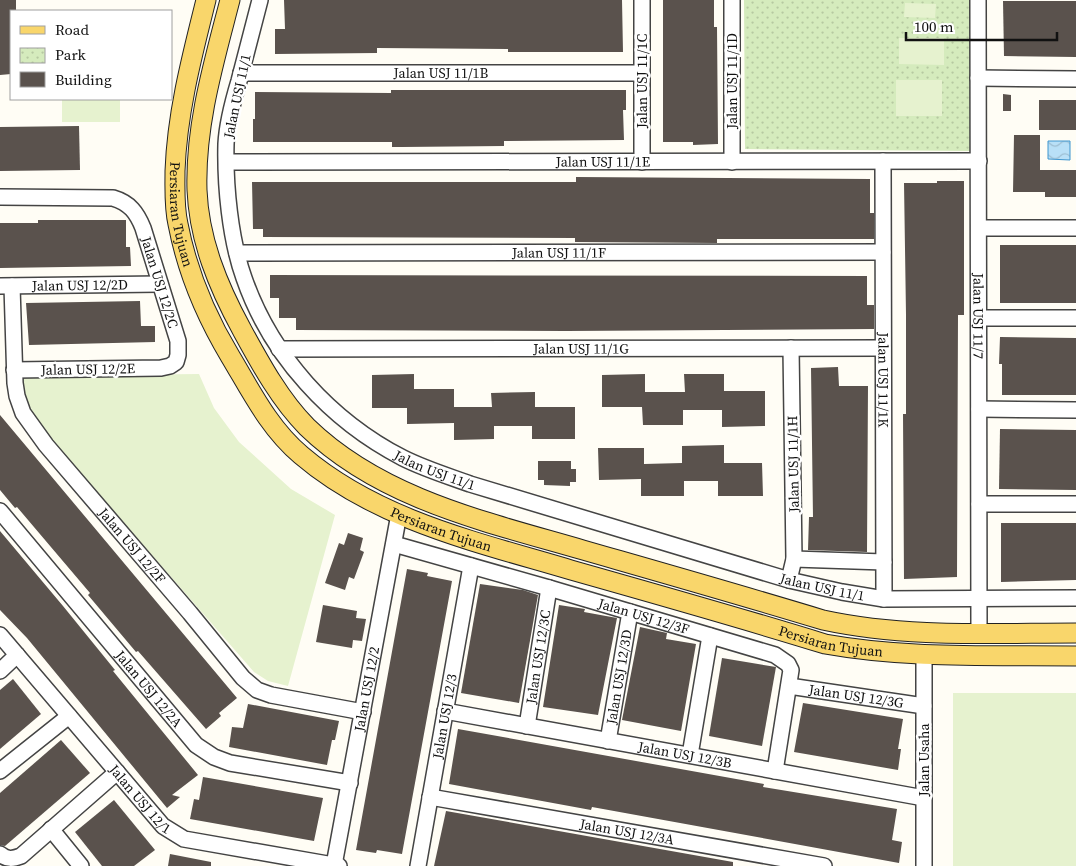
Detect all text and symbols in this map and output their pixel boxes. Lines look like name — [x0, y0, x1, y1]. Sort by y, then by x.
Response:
legend — [10, 10, 172, 100]
scale bar — [906, 10, 1057, 42]
text: 100 m — [914, 16, 954, 37]
text: Road — [55, 19, 89, 40]
street label: Jalan USJ 11/1C — [632, 33, 652, 129]
street label: Jalan USJ 11/1D — [722, 33, 742, 130]
text: Park — [55, 44, 87, 65]
street label: Jalan USJ 11/1 — [218, 52, 256, 141]
street label: Jalan USJ 11/1B — [393, 63, 489, 83]
text: Building — [55, 69, 112, 90]
street label: Jalan USJ 11/1E — [555, 151, 650, 172]
street label: Persiaran Tujuan — [165, 161, 199, 270]
street label: Jalan USJ 12/2C — [136, 233, 183, 331]
street label: Jalan USJ 11/1F — [511, 242, 606, 263]
street label: Jalan USJ 11/7 — [968, 272, 989, 359]
street label: Jalan USJ 12/2D — [31, 274, 128, 296]
street label: Jalan USJ 11/1K — [873, 331, 894, 428]
street label: Jalan USJ 11/1G — [532, 338, 629, 359]
street label: Jalan USJ 12/2E — [40, 358, 135, 380]
street label: Jalan USJ 11/1H — [782, 415, 804, 514]
street label: Jalan USJ 11/1 — [390, 445, 478, 495]
street label: Persiaran Tujuan — [387, 502, 495, 557]
street label: Jalan USJ 12/2F — [93, 503, 170, 588]
street label: Jalan USJ 11/1 — [777, 568, 866, 606]
street label: Jalan USJ 12/3F — [595, 593, 692, 639]
street label: Jalan USJ 12/3C — [521, 608, 555, 706]
street label: Persiaran Tujuan — [776, 620, 884, 662]
street label: Jalan USJ 12/3D — [601, 628, 637, 727]
street label: Jalan USJ 12/2A — [110, 645, 188, 732]
street label: Jalan USJ 12/2 — [349, 645, 384, 734]
street label: Jalan USJ 12/3 — [427, 672, 462, 761]
street label: Jalan USJ 12/3G — [807, 679, 905, 713]
street label: Jalan Usaha — [914, 723, 934, 798]
street label: Jalan USJ 12/3B — [636, 736, 734, 773]
street label: Jalan USJ 12/1 — [104, 759, 175, 839]
street label: Jalan USJ 12/3A — [577, 813, 676, 850]

